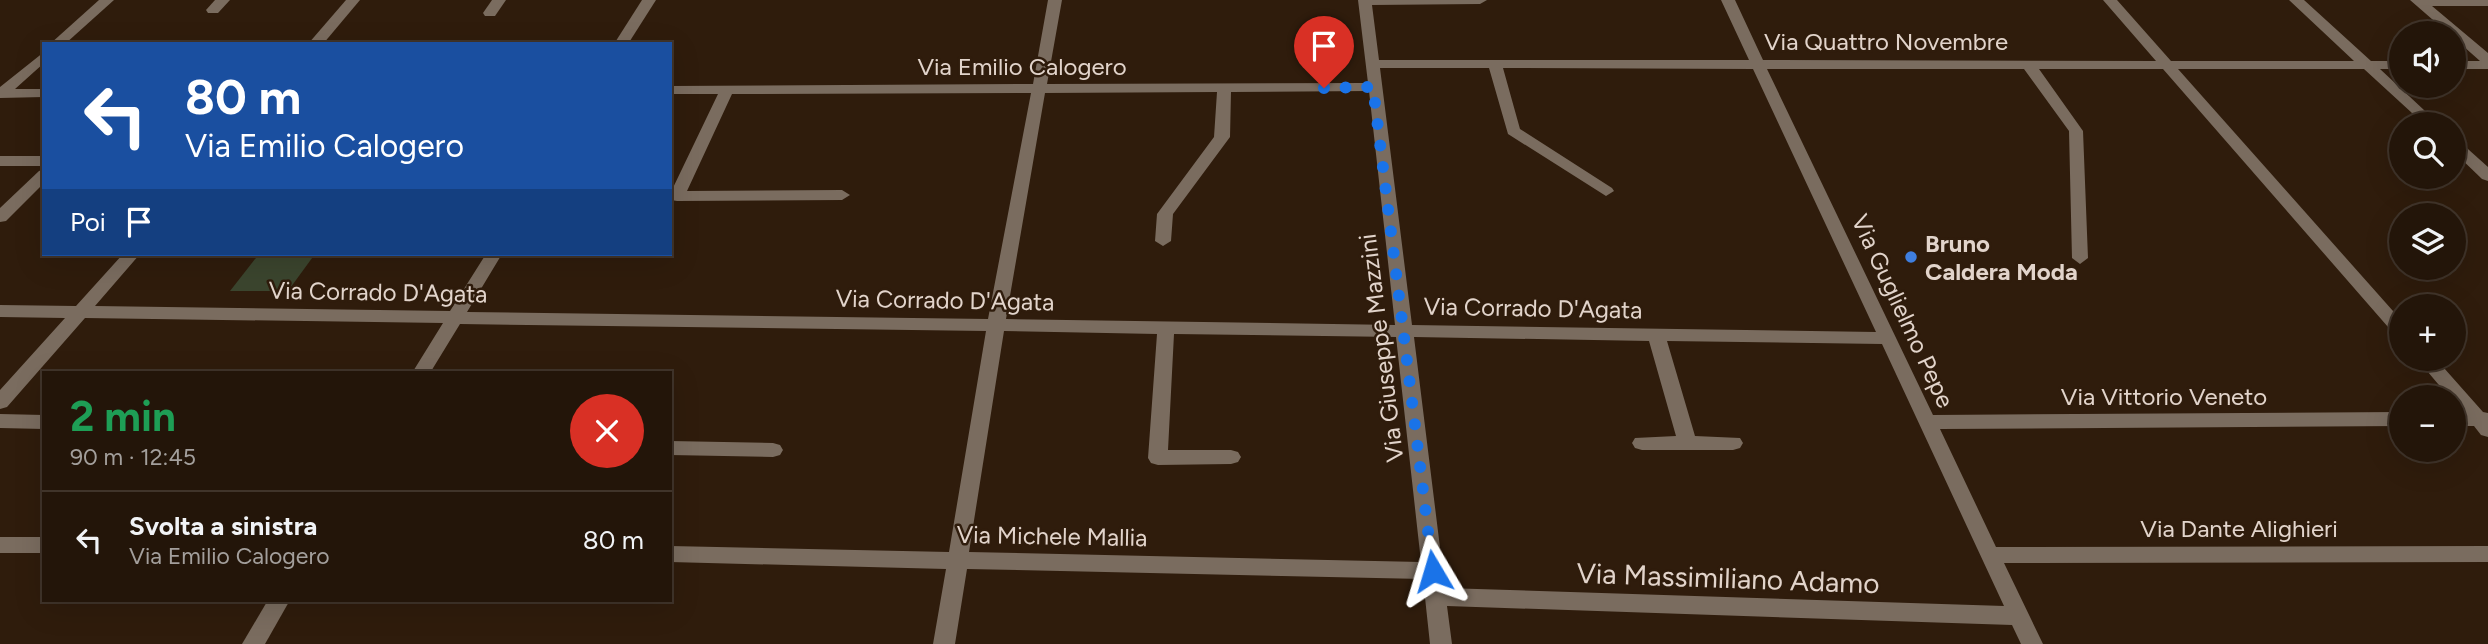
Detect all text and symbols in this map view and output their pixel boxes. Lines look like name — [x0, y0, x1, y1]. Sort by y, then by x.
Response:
pin — [1294, 16, 1354, 88]
map controls — [2389, 21, 2466, 462]
button: sound — [2389, 21, 2466, 98]
icon: arrive — [1305, 27, 1343, 65]
street label: Via Quattro Novembre — [1764, 27, 2008, 56]
street label: Via Emilio Calogero — [917, 52, 1127, 81]
text: 80 m — [185, 67, 301, 126]
icon: left — [70, 70, 161, 161]
button: search — [2389, 112, 2466, 189]
text: Via Emilio Calogero — [185, 127, 464, 165]
icon: arrive — [120, 203, 158, 241]
button: layers — [2389, 203, 2466, 280]
text: Poi — [70, 206, 106, 238]
street label: Via Guglielmo Pepe — [1846, 210, 1960, 412]
place label: Bruno Caldera Moda — [1925, 229, 2078, 286]
street label: Via Giuseppe Mazzini — [1353, 232, 1409, 464]
marker: Bruno Caldera Moda — [1903, 249, 1919, 265]
street label: Via Corrado D'Agata — [268, 276, 488, 308]
street label: Via Corrado D'Agata — [835, 284, 1055, 316]
street label: Via Corrado D'Agata — [1423, 292, 1643, 324]
button: + — [2389, 294, 2466, 371]
street label: Via Vittorio Veneto — [2061, 382, 2267, 411]
button: − — [2389, 385, 2466, 462]
text: 2 min — [70, 391, 176, 442]
button: close — [570, 394, 644, 468]
text: 90 m · 12:45 — [70, 443, 196, 471]
text: Svolta a sinistra — [129, 510, 317, 542]
street label: Via Dante Alighieri — [2140, 514, 2338, 543]
street label: Via Michele Mallia — [956, 520, 1148, 552]
icon: left — [70, 521, 108, 559]
text: 80 m — [583, 524, 644, 556]
position arrow — [1396, 534, 1470, 608]
text: Via Emilio Calogero — [129, 542, 330, 570]
street label: Via Massimiliano Adamo — [1576, 556, 1880, 600]

